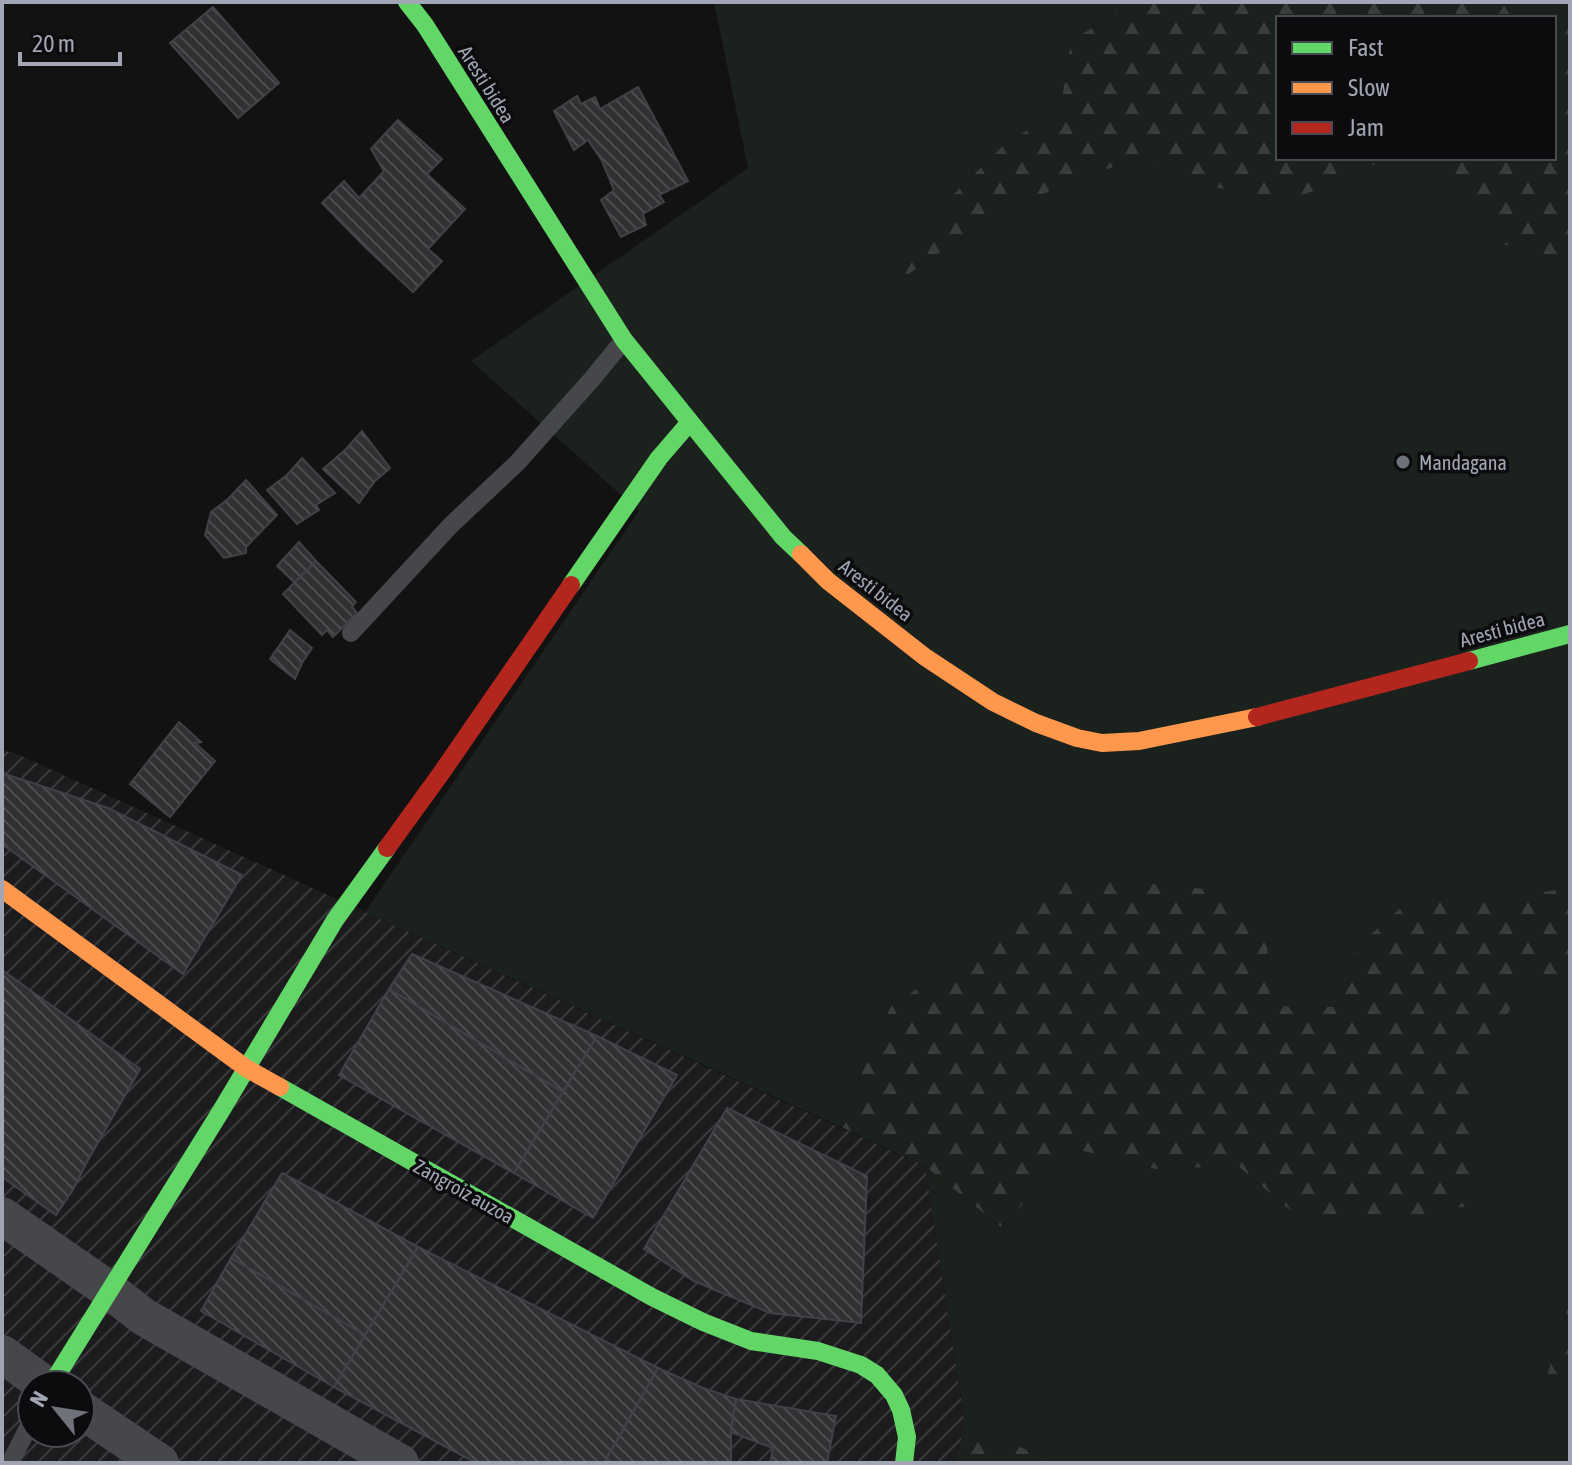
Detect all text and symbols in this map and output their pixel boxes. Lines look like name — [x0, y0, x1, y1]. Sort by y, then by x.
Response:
scale bar — [20, 16, 120, 66]
legend — [1276, 16, 1556, 160]
text: 20 m — [32, 30, 75, 57]
text: Fast — [1348, 34, 1384, 61]
street label: Aresti bidea — [454, 41, 520, 127]
text: Slow — [1348, 74, 1390, 101]
text: Jam — [1348, 114, 1384, 141]
place label: Mandagana — [1419, 451, 1507, 474]
marker: Mandagana — [1394, 453, 1412, 471]
street label: Aresti bidea — [835, 554, 917, 626]
street label: Aresti bidea — [1457, 607, 1547, 651]
street label: Zangroiz auzoa — [410, 1154, 518, 1228]
north arrow — [16, 1369, 96, 1449]
text: N — [24, 1387, 53, 1411]

